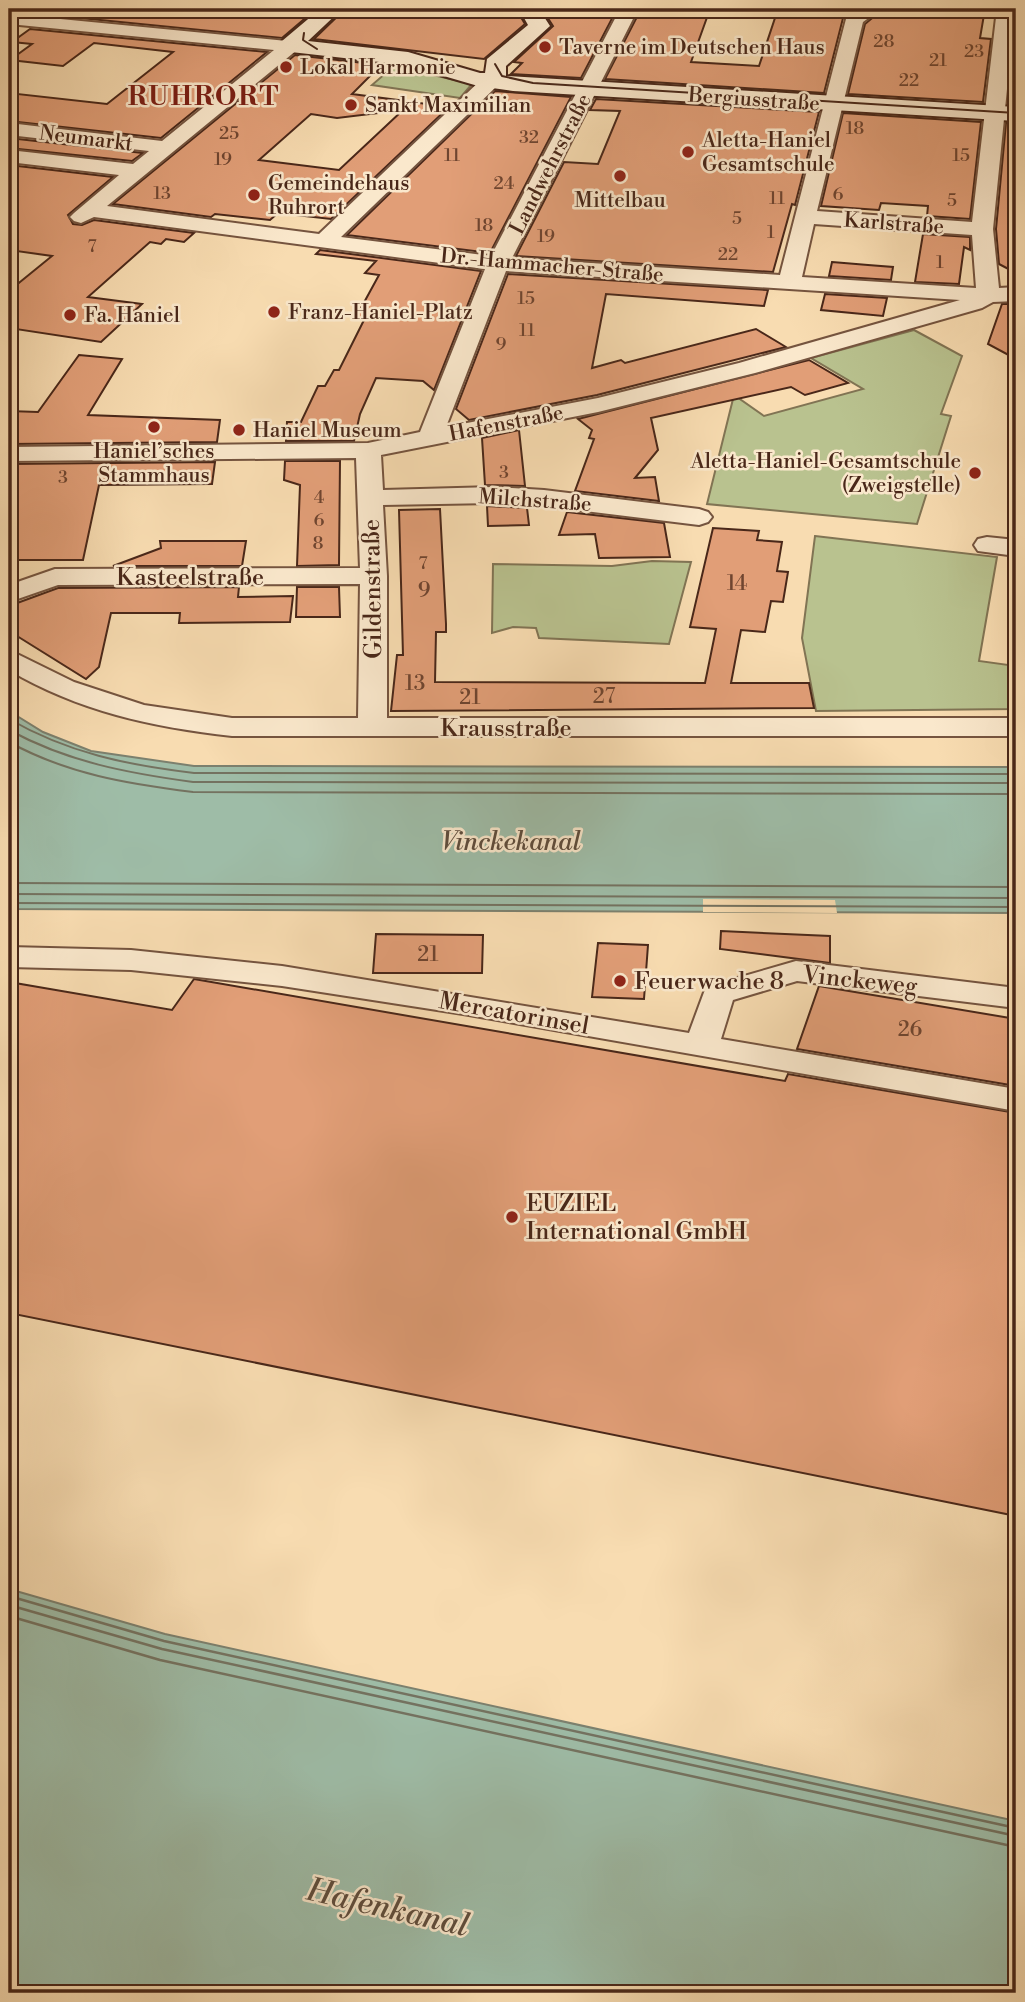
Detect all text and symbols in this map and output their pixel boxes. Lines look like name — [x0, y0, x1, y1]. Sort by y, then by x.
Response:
house number: 28 — [873, 30, 895, 53]
place label: Taverne im Deutschen Haus — [559, 35, 825, 61]
marker: Taverne im Deutschen Haus — [537, 39, 553, 55]
house number: 23 — [964, 40, 984, 63]
house number: 21 — [929, 49, 947, 72]
place label: Lokal Harmonie — [300, 55, 456, 81]
marker: Lokal Harmonie — [278, 59, 294, 75]
house number: 22 — [899, 69, 919, 92]
district label: RUHRORT — [128, 81, 280, 113]
street label: Bergiusstraße — [686, 82, 821, 118]
street label: Landwehrstraße — [504, 90, 598, 239]
place label: Sankt Maximilian — [365, 93, 532, 119]
marker: Sankt Maximilian — [343, 97, 359, 113]
house number: 18 — [846, 117, 864, 140]
street label: Neumarkt — [38, 120, 135, 158]
house number: 25 — [219, 122, 239, 145]
house number: 32 — [519, 126, 539, 149]
place label: Aletta-Haniel Gesamtschule — [701, 128, 835, 178]
house number: 11 — [444, 144, 460, 167]
marker: Aletta-Haniel Gesamtschule — [680, 144, 696, 160]
house number: 15 — [952, 144, 970, 167]
house number: 19 — [214, 148, 232, 171]
marker: Mittelbau — [612, 168, 628, 184]
place label: Gemeindehaus Ruhrort — [268, 171, 409, 221]
house number: 24 — [493, 172, 515, 195]
house number: 13 — [153, 182, 171, 205]
house number: 6 — [833, 183, 844, 206]
marker: Gemeindehaus Ruhrort — [246, 187, 262, 203]
house number: 11 — [769, 187, 785, 210]
place label: Mittelbau — [574, 188, 666, 214]
house number: 5 — [947, 189, 957, 212]
house number: 5 — [732, 207, 742, 230]
street label: Karlstraße — [843, 208, 945, 240]
house number: 18 — [475, 214, 493, 237]
house number: 1 — [767, 221, 775, 244]
house number: 19 — [537, 225, 555, 248]
house number: 7 — [87, 235, 97, 258]
street label: Dr.-Hammacher-Straße — [439, 243, 665, 289]
house number: 22 — [718, 243, 738, 266]
house number: 1 — [936, 251, 944, 274]
house number: 15 — [517, 287, 535, 310]
place label: Franz-Haniel-Platz — [288, 300, 473, 326]
place label: Fa. Haniel — [84, 303, 180, 329]
marker: Franz-Haniel-Platz — [266, 304, 282, 320]
marker: Fa. Haniel — [62, 307, 78, 323]
house number: 11 — [519, 319, 535, 342]
house number: 9 — [496, 333, 507, 356]
street label: Hafenstraße — [446, 400, 566, 448]
place label: Haniel Museum — [253, 418, 402, 444]
marker: Haniel’sches Stammhaus — [146, 419, 162, 435]
marker: Haniel Museum — [231, 422, 247, 438]
place label: Haniel’sches Stammhaus — [94, 439, 214, 489]
place label: Aletta-Haniel-Gesamtschule (Zweigstelle) — [689, 449, 961, 499]
house number: 3 — [499, 461, 509, 484]
marker: Aletta-Haniel-Gesamtschule (Zweigstelle) — [967, 465, 983, 481]
house number: 3 — [58, 466, 68, 489]
street label: Milchstraße — [477, 484, 592, 518]
house number: 4 — [314, 486, 325, 509]
house number: 6 — [314, 509, 325, 532]
street label: Gildenstraße — [357, 519, 389, 659]
house number: 8 — [312, 532, 324, 555]
house number: 7 — [418, 552, 428, 575]
street label: Kasteelstraße — [116, 563, 264, 593]
house number: 14 — [727, 571, 747, 597]
house number: 9 — [418, 578, 430, 604]
house number: 13 — [405, 671, 425, 697]
house number: 27 — [593, 684, 616, 710]
house number: 21 — [459, 685, 481, 711]
street label: Krausstraße — [440, 714, 572, 744]
water label: Vinckekanal — [441, 826, 581, 858]
house number: 21 — [417, 942, 439, 968]
street label: Vinckeweg — [800, 960, 919, 1002]
place label: Feuerwache 8 — [634, 967, 784, 997]
marker: Feuerwache 8 — [612, 973, 628, 989]
street label: Mercatorinsel — [436, 986, 591, 1042]
house number: 26 — [898, 1017, 923, 1043]
place label: EUZIEL International GmbH — [526, 1189, 747, 1247]
marker: EUZIEL International GmbH — [504, 1209, 520, 1225]
water label: Hafenkanal — [302, 1870, 474, 1946]

